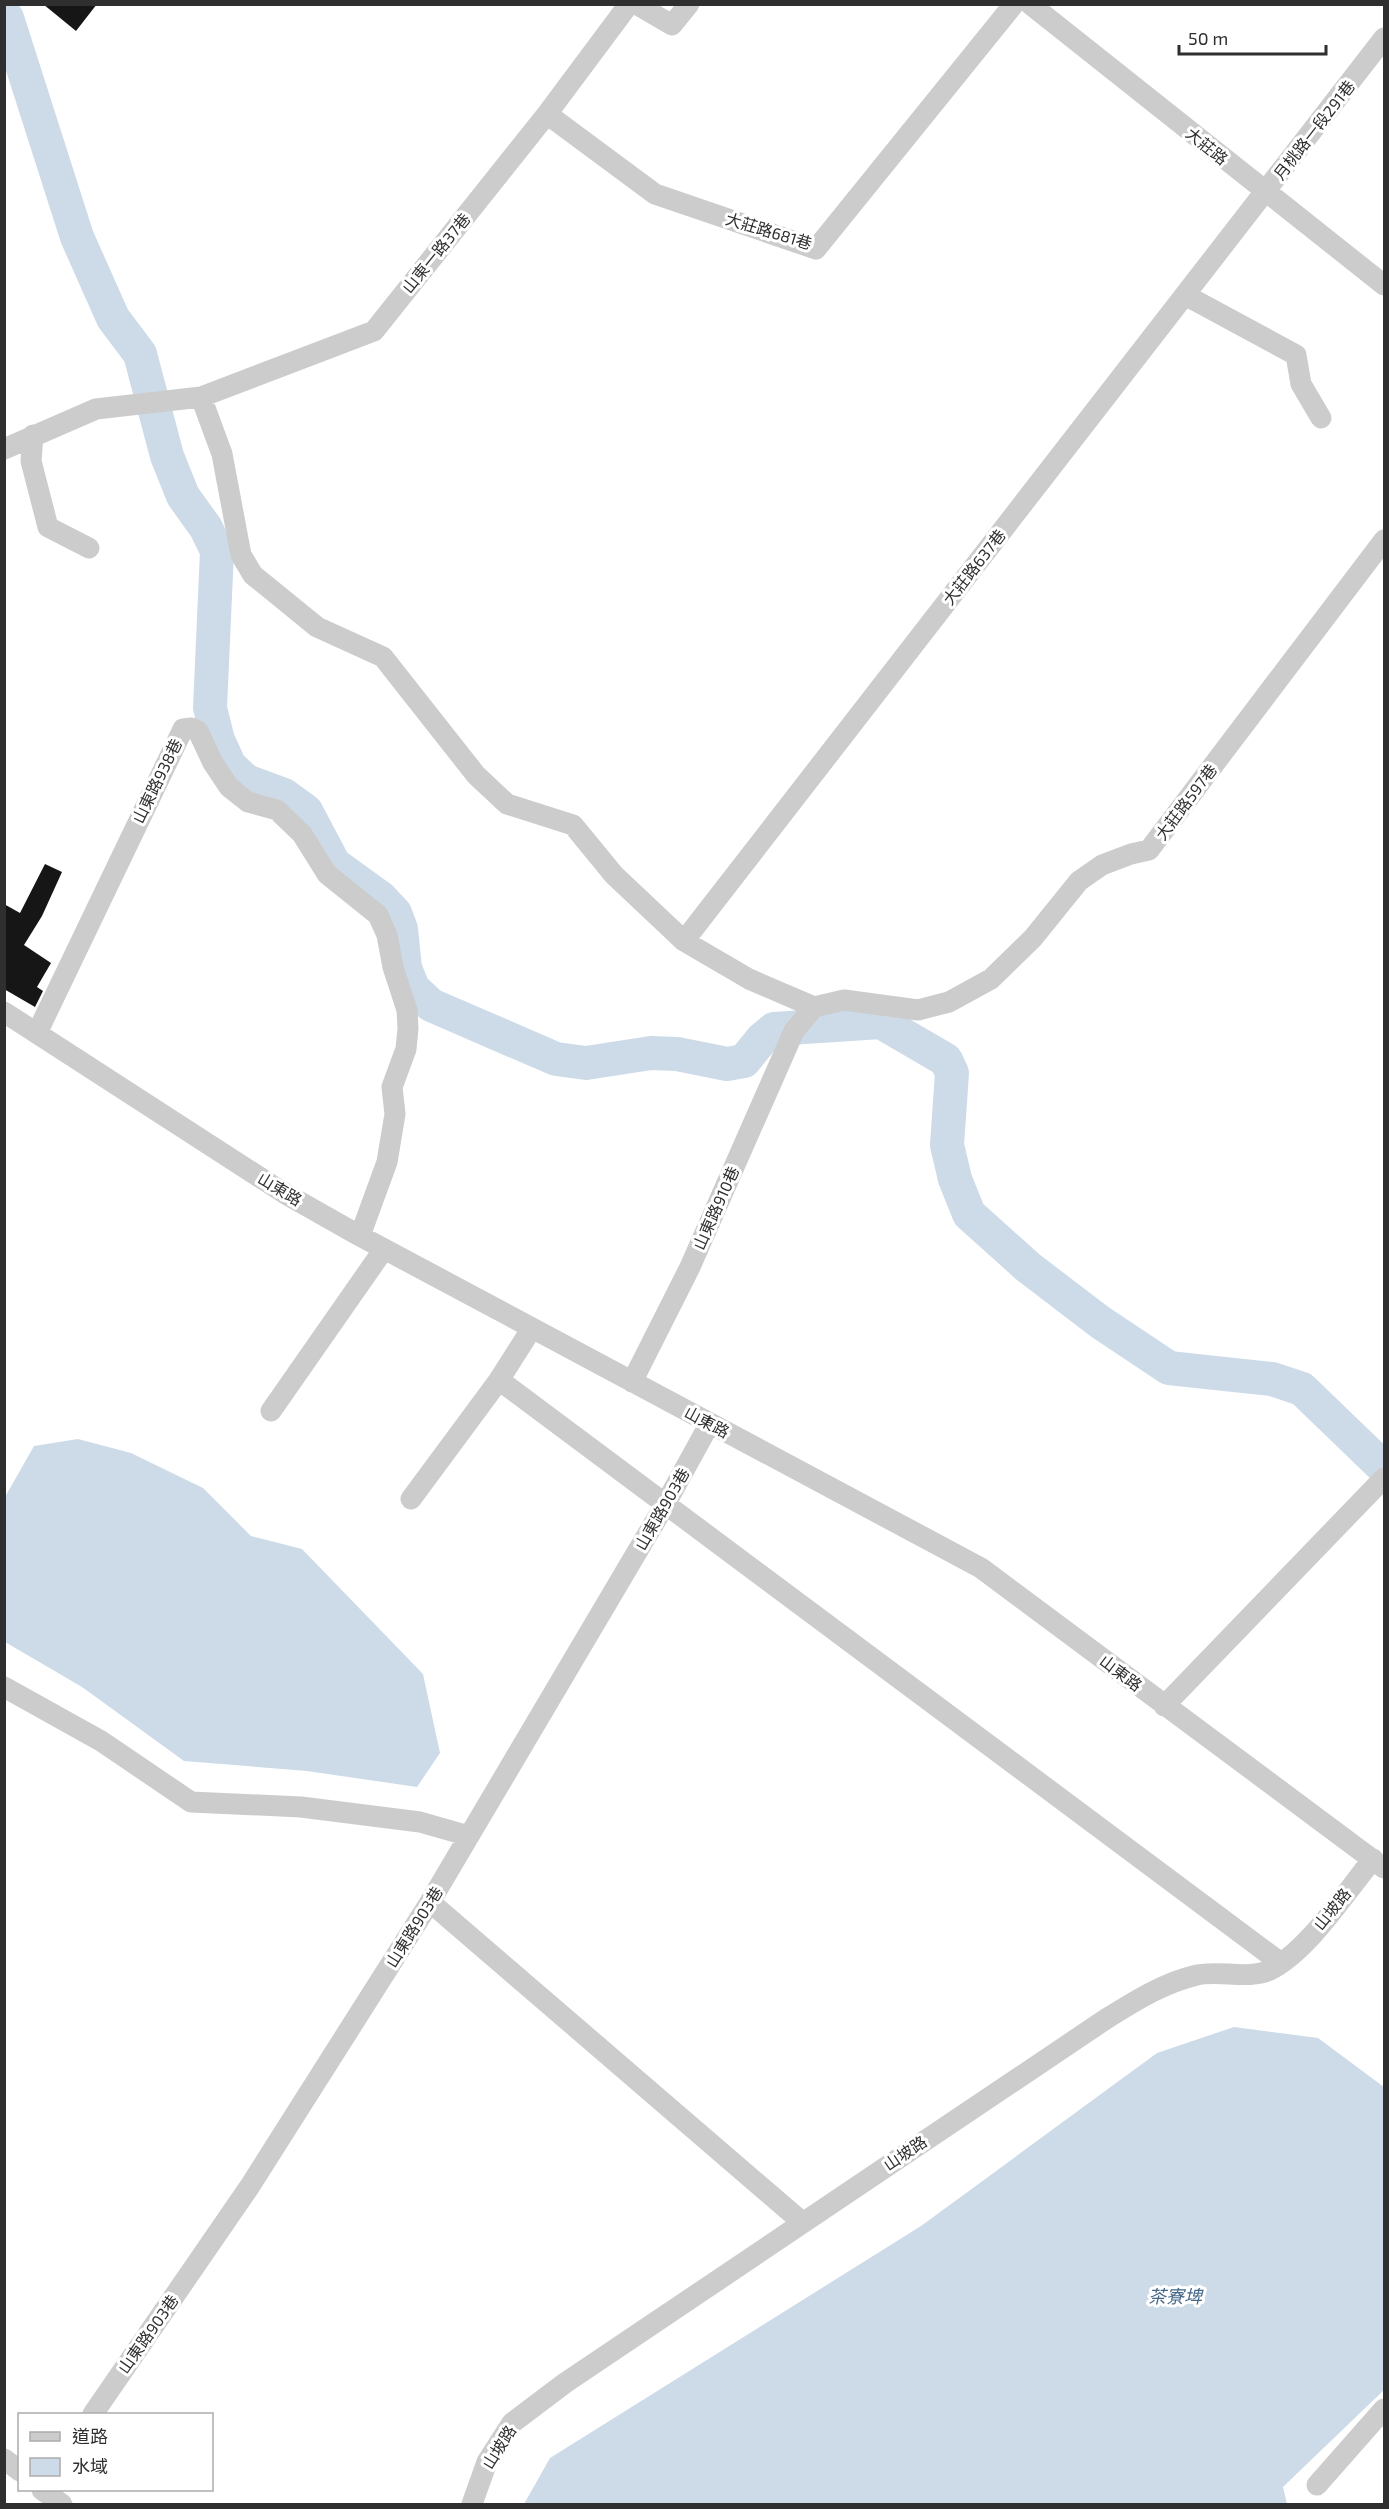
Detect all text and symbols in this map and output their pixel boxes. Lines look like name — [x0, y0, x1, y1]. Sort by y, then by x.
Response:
scale bar — [1179, 18, 1326, 56]
text: 50 m — [1188, 27, 1228, 49]
street label: 月桃路一段291巷 — [1269, 76, 1358, 183]
street label: 大莊路 — [1183, 123, 1232, 168]
street label: 大莊路681巷 — [724, 208, 815, 253]
street label: 山東一路37巷 — [398, 209, 474, 296]
street label: 大莊路637巷 — [938, 525, 1009, 608]
street label: 山東路938巷 — [128, 735, 185, 826]
street label: 大莊路597巷 — [1151, 760, 1220, 843]
street label: 山東路910巷 — [689, 1163, 742, 1252]
street label: 山東路 — [255, 1168, 306, 1209]
street label: 山東路 — [682, 1402, 733, 1441]
street label: 山東路903巷 — [630, 1464, 693, 1553]
street label: 山東路 — [1096, 1651, 1146, 1695]
street label: 山東路903巷 — [381, 1883, 446, 1971]
street label: 山坡路 — [1309, 1884, 1354, 1933]
street label: 山坡路 — [880, 2131, 930, 2174]
water label: 茶寮埤 — [1148, 2285, 1204, 2307]
street label: 山東路903巷 — [114, 2291, 182, 2377]
legend — [18, 2413, 213, 2491]
street label: 山坡路 — [478, 2421, 519, 2472]
text: 道路 — [72, 2425, 108, 2447]
text: 水域 — [72, 2455, 108, 2477]

